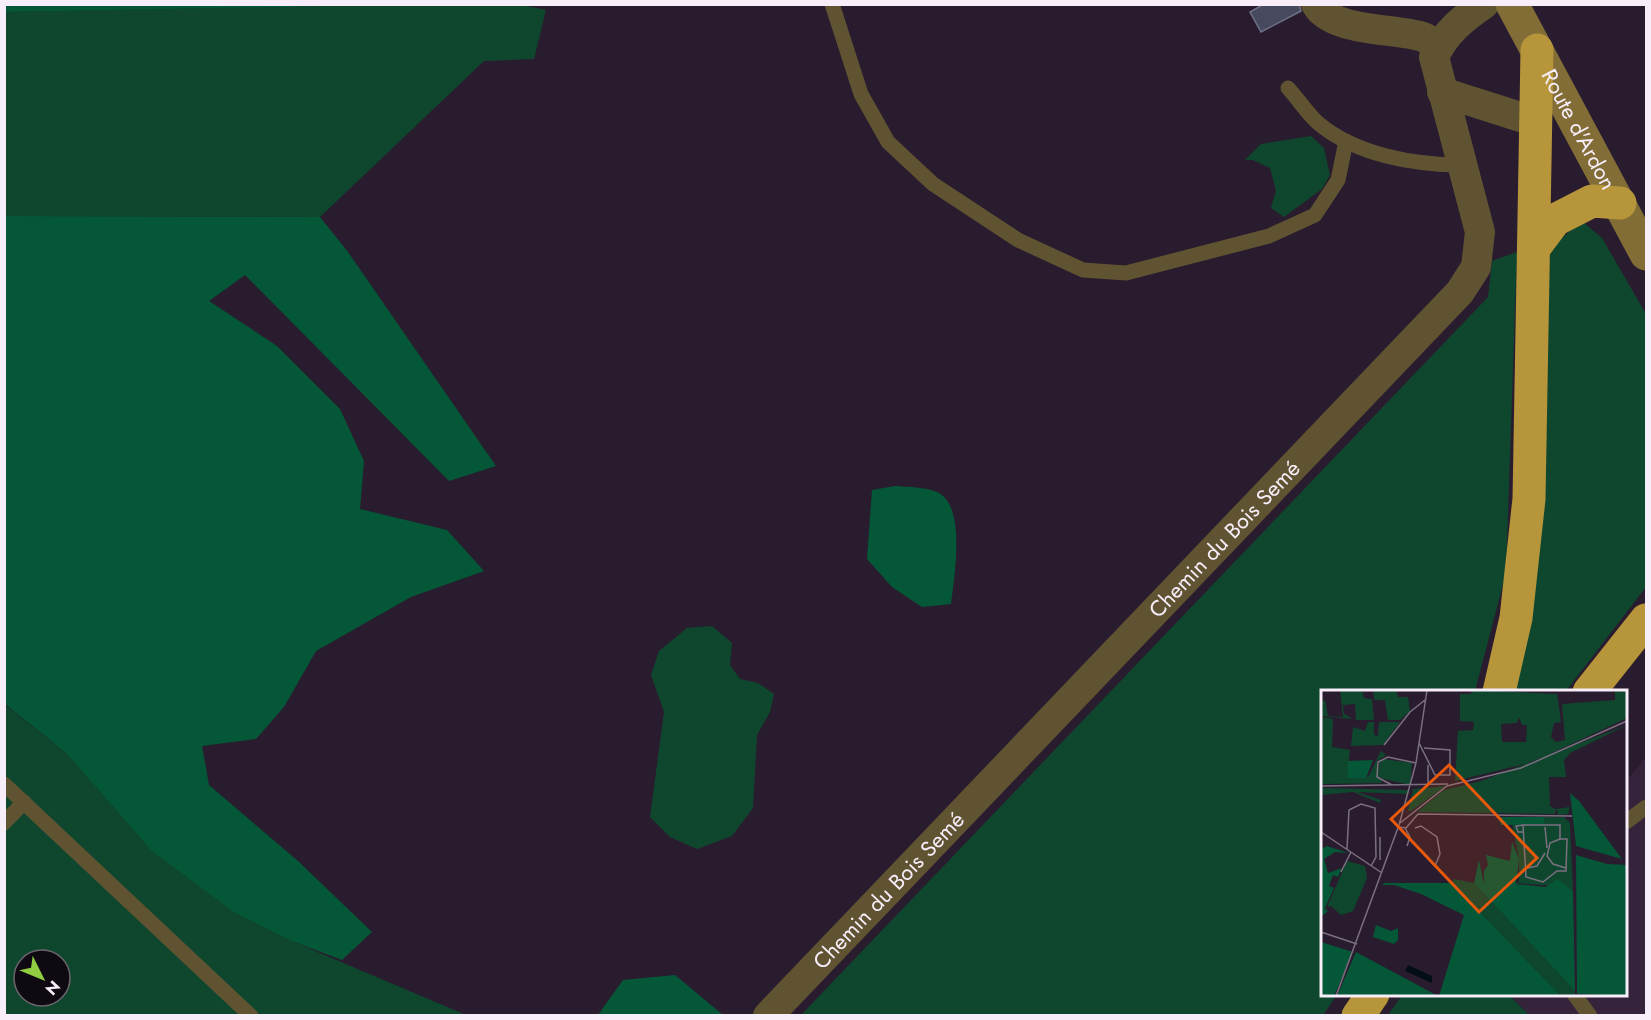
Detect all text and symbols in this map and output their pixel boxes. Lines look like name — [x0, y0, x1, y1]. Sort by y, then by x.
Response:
street label: Route d'Ardon — [1534, 63, 1625, 195]
street label: Chemin du Bois Semé — [1141, 453, 1307, 625]
inset map — [1321, 690, 1627, 996]
street label: Chemin du Bois Semé — [805, 804, 971, 976]
north arrow — [12, 948, 72, 1008]
text: N — [40, 975, 65, 1000]

